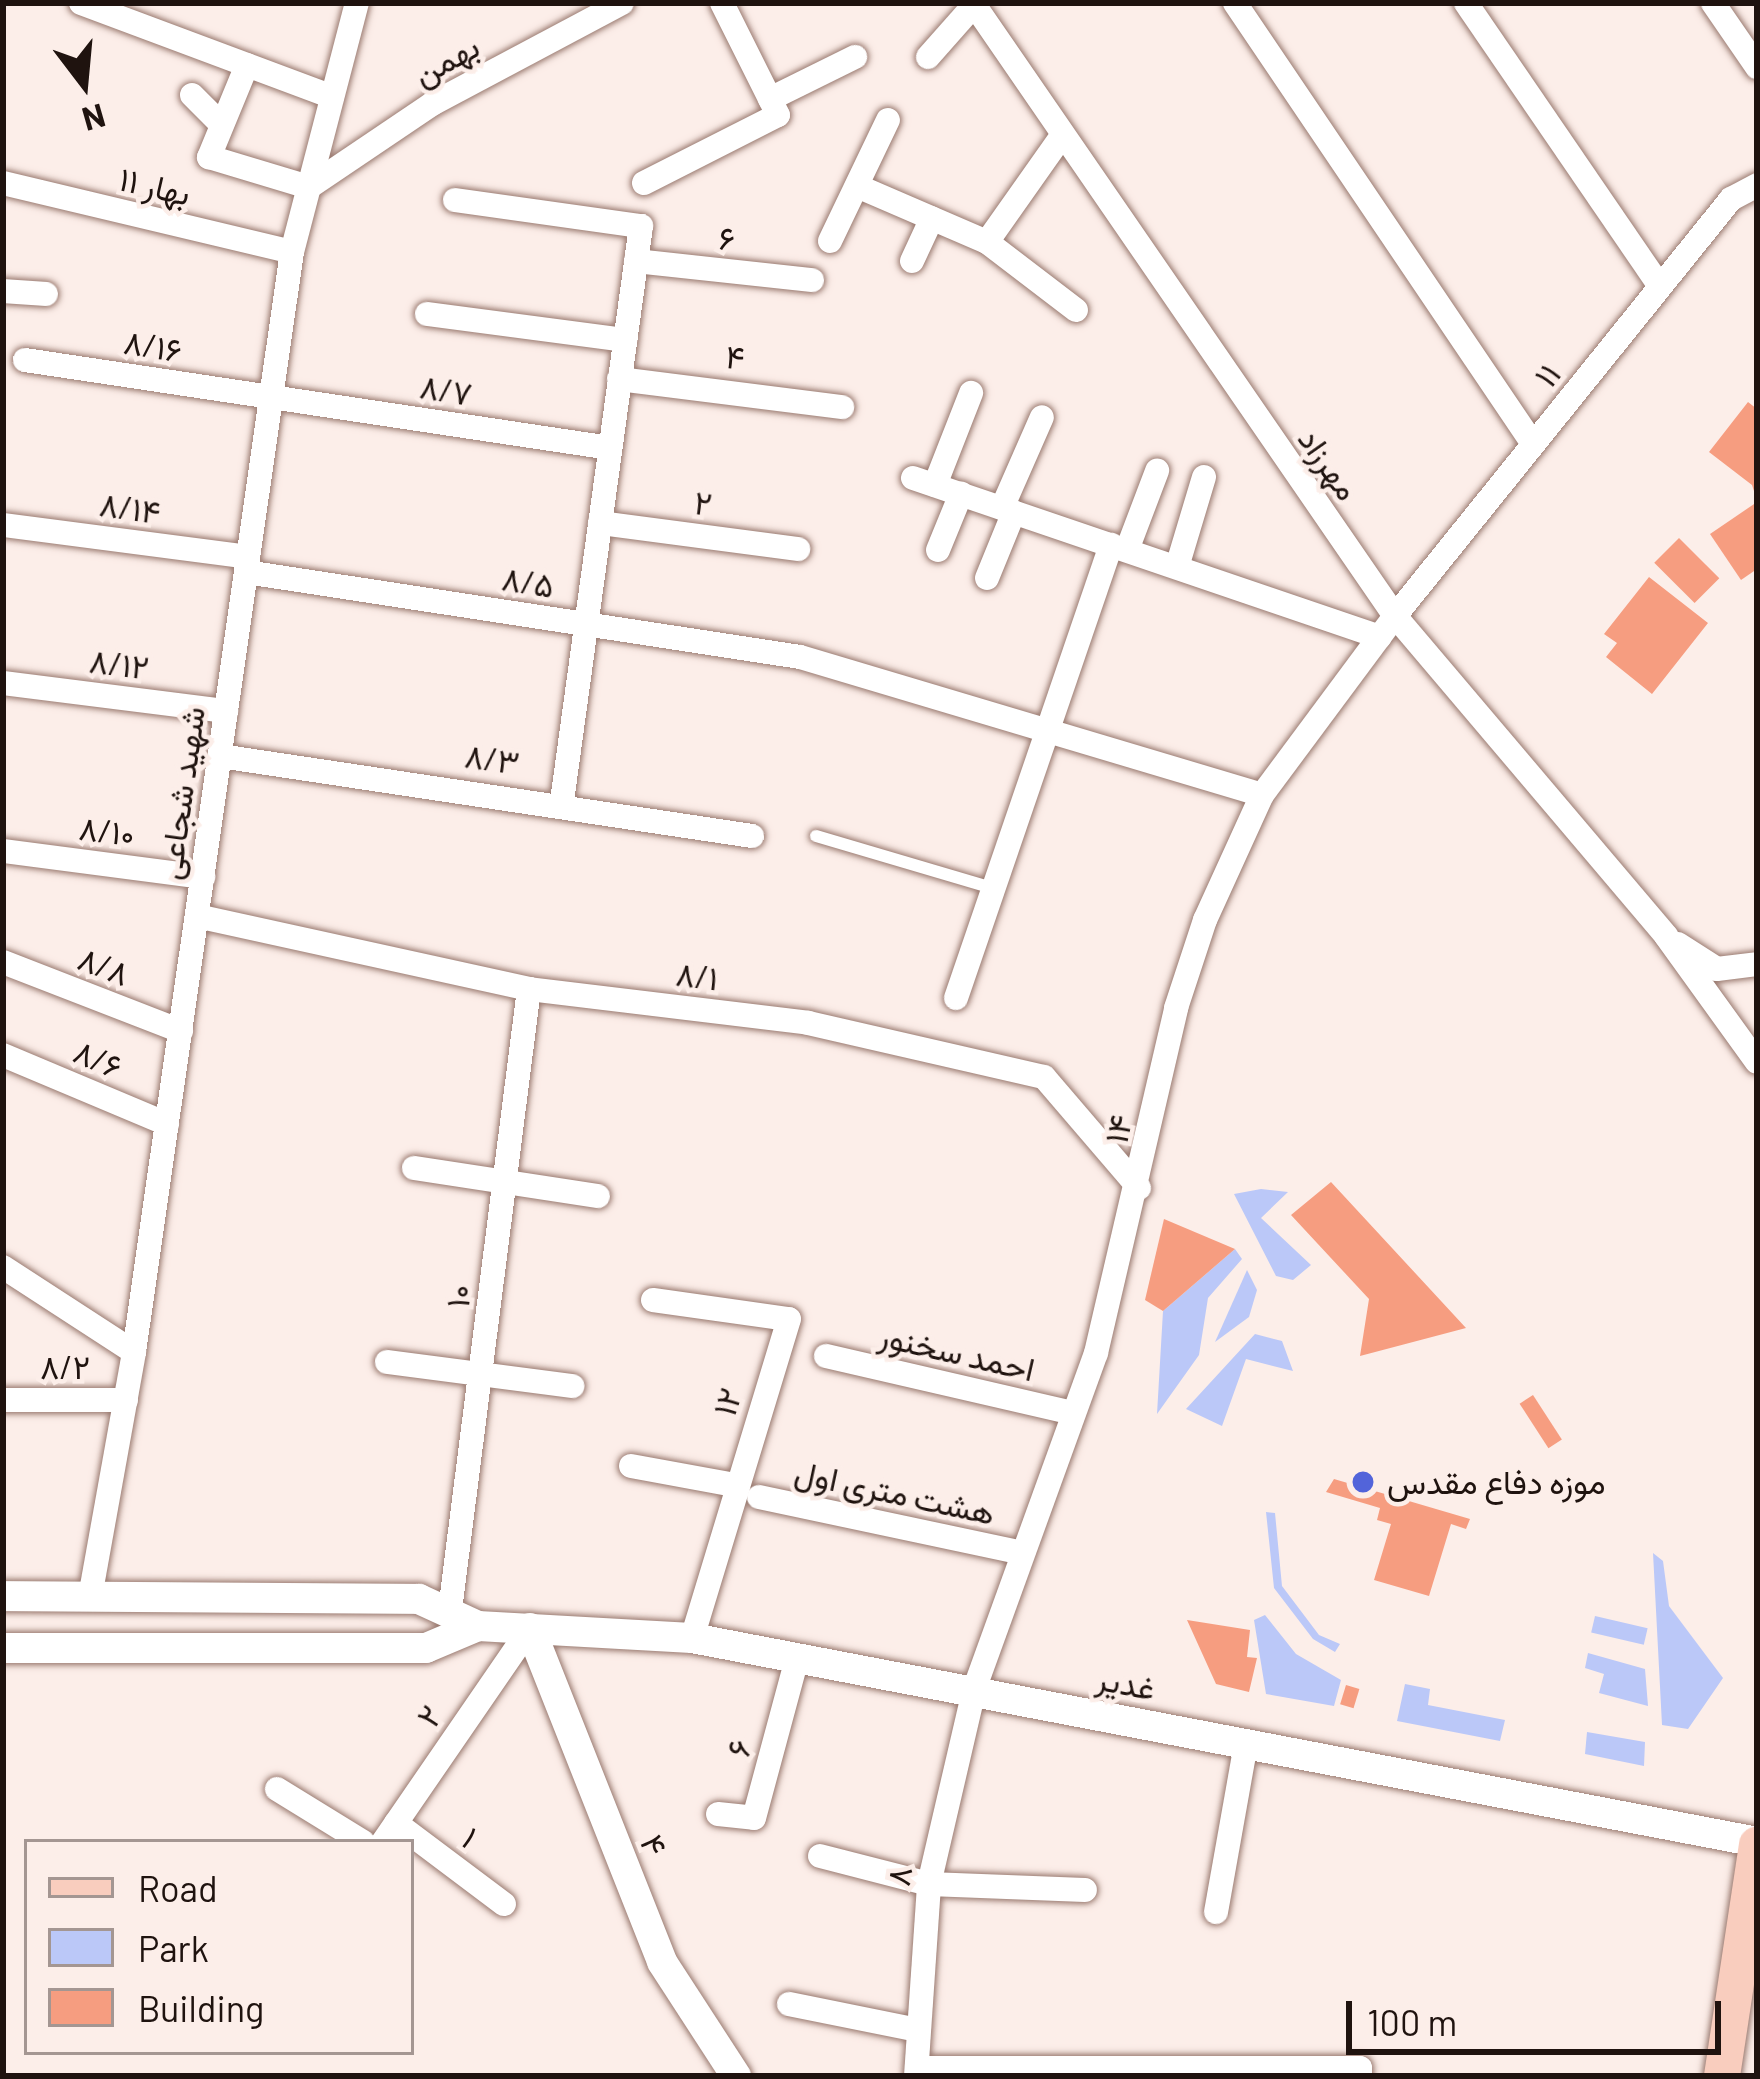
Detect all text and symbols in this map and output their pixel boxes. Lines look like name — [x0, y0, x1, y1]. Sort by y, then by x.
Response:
north arrow — [24, 24, 144, 144]
street label: بهمن — [406, 26, 486, 94]
text: N — [78, 96, 110, 141]
street label: بهار ۱۱ — [116, 159, 194, 213]
street label: ۶ — [717, 217, 737, 259]
street label: ۸/۱۶ — [121, 322, 185, 370]
street label: ۴ — [723, 336, 747, 378]
street label: ۱۱ — [1526, 355, 1568, 395]
street label: ۸/۷ — [417, 366, 475, 414]
street label: مهرزاد — [1290, 420, 1368, 508]
street label: ۲ — [692, 482, 714, 524]
street label: ۸/۱۴ — [97, 484, 163, 532]
street label: ۸/۵ — [499, 558, 557, 606]
street label: ۸/۱۲ — [87, 641, 151, 687]
street label: شهید شجاعی — [149, 704, 213, 882]
street label: ۸/۳ — [462, 736, 522, 782]
street label: ۸/۱۰ — [77, 808, 137, 854]
street label: ۸/۸ — [73, 938, 135, 994]
street label: ۸/۱ — [674, 954, 720, 998]
street label: ۸/۶ — [68, 1031, 128, 1087]
street label: ۱۴ — [1096, 1111, 1140, 1147]
street label: ۱۰ — [437, 1282, 479, 1310]
street label: احمد سخنور — [875, 1315, 1039, 1389]
street label: ۸/۲ — [40, 1347, 90, 1387]
street label: ۱۲ — [704, 1383, 750, 1421]
street label: هشت متری اول — [791, 1451, 999, 1533]
place label: موزه دفاع مقدس — [1387, 1462, 1606, 1502]
marker: موزه دفاع مقدس — [1350, 1469, 1376, 1495]
street label: غدیر — [1093, 1658, 1159, 1708]
street label: ۲ — [408, 1698, 450, 1734]
street label: ۶ — [718, 1735, 760, 1761]
street label: ۱ — [454, 1818, 486, 1856]
street label: ۴ — [632, 1829, 676, 1861]
legend — [24, 1839, 414, 2055]
street label: ۸ — [878, 1863, 920, 1889]
text: Road — [138, 1866, 218, 1909]
text: Park — [138, 1926, 209, 1969]
scale bar — [1352, 1977, 1727, 2051]
text: Building — [138, 1986, 264, 2029]
text: 100 m — [1367, 2000, 1457, 2043]

